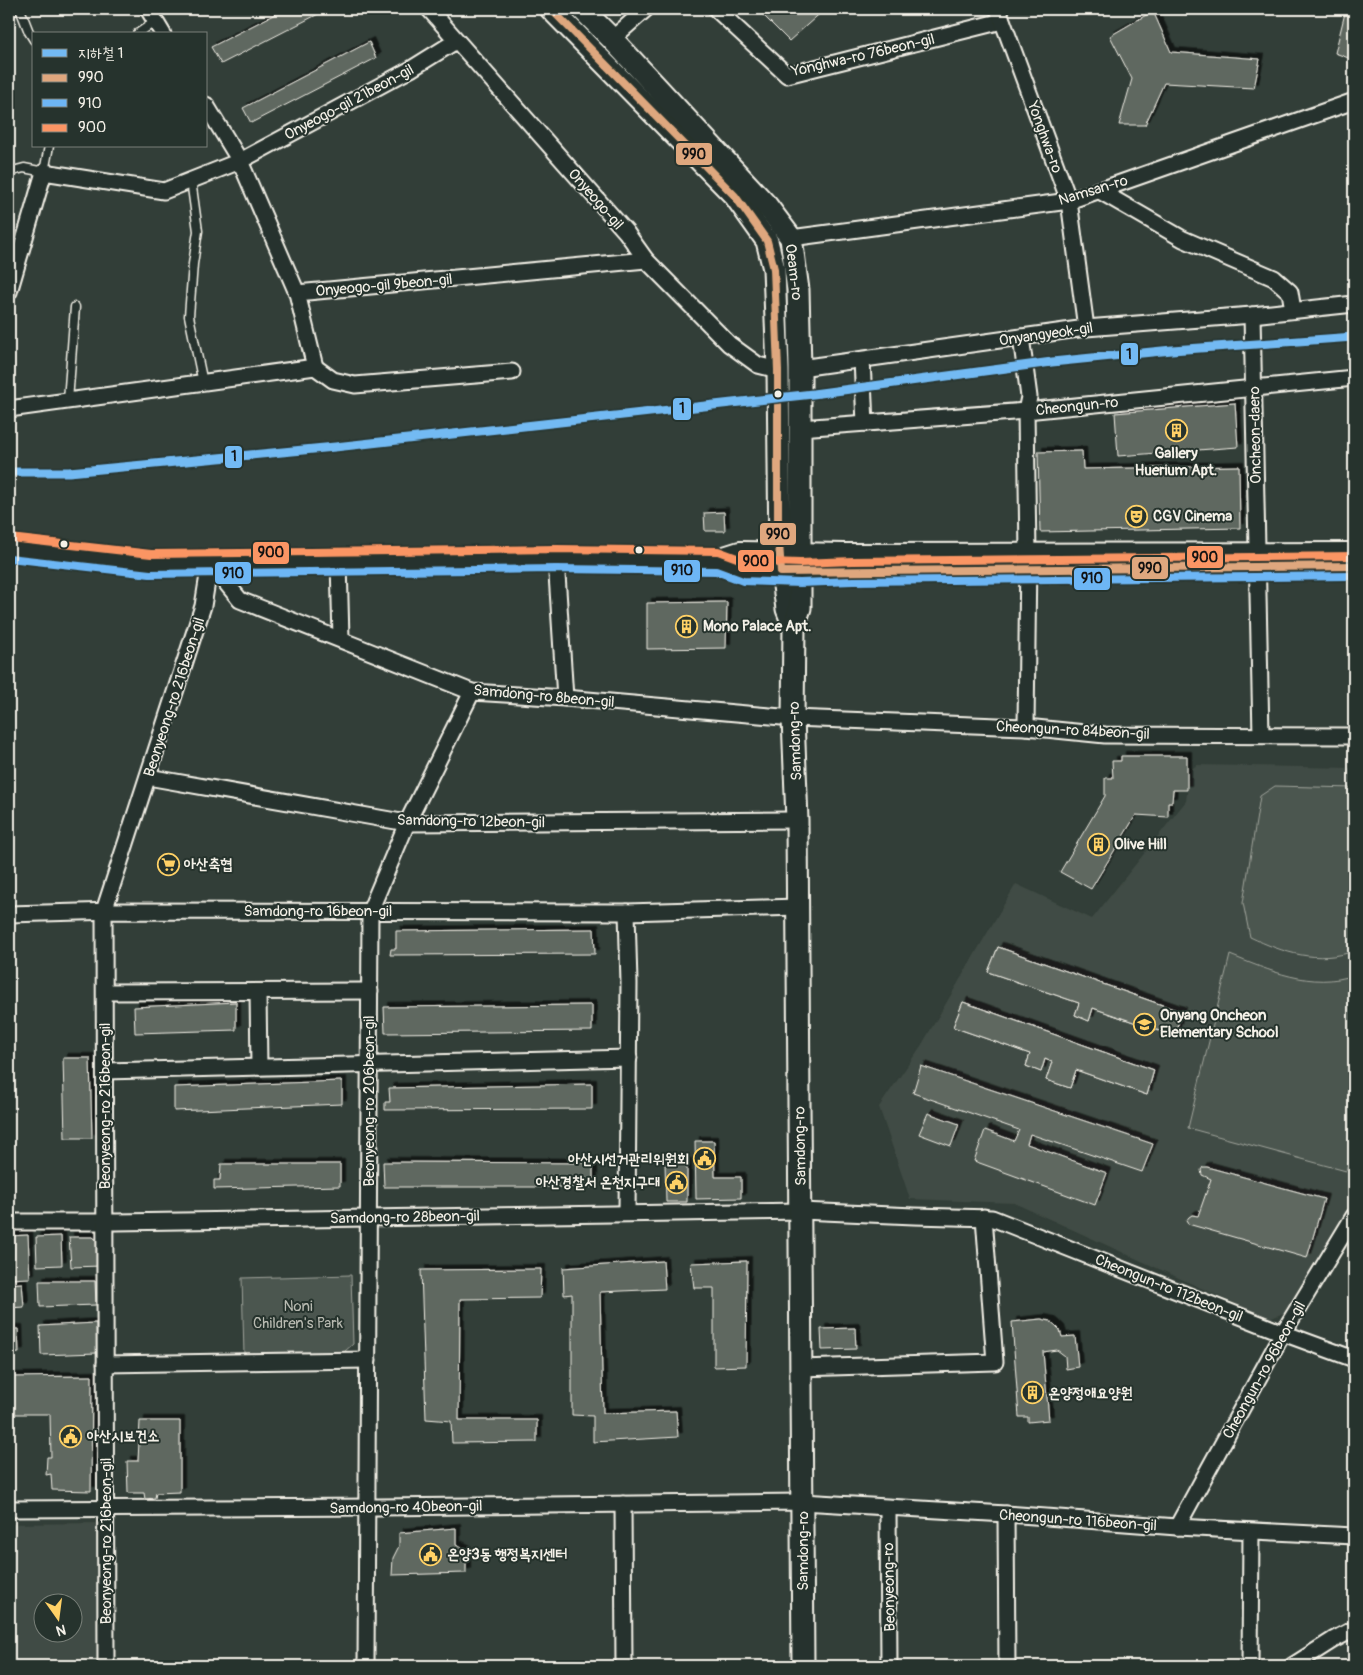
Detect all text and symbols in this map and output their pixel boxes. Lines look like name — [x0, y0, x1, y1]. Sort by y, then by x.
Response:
street label: Yonghwa-ro 76beon-gil — [789, 30, 937, 81]
legend — [32, 32, 208, 148]
text: 지하철 1 — [78, 44, 123, 63]
street label: Onyeogo-gil 21beon-gil — [281, 60, 417, 145]
text: 990 — [78, 68, 104, 87]
text: 910 — [78, 94, 102, 113]
street label: Yonghwa-ro — [1022, 98, 1066, 176]
text: 900 — [78, 118, 106, 137]
line badge: 990 — [675, 142, 713, 166]
text: 990 — [682, 146, 706, 163]
street label: Onyeogo-gil — [564, 165, 627, 234]
street label: Namsan-ro — [1056, 171, 1130, 210]
street label: Oeam-ro — [781, 243, 806, 301]
street label: Onyeogo-gil 9beon-gil — [315, 270, 453, 301]
street label: Onyangyeok-gil — [998, 318, 1094, 351]
line badge: 1 — [1120, 342, 1139, 366]
text: 1 — [1126, 346, 1132, 363]
street label: Oncheon-daero — [1245, 386, 1266, 484]
unlabelled marker — [773, 389, 783, 399]
street label: Cheongun-ro — [1035, 393, 1119, 420]
line badge: 1 — [672, 397, 692, 421]
text: 1 — [679, 400, 685, 417]
building icon: Gallery Huerium Apt. — [1164, 418, 1188, 442]
place label: Gallery Huerium Apt. — [1135, 444, 1217, 480]
line badge: 1 — [224, 445, 243, 469]
text: 1 — [231, 448, 237, 465]
theatre icon: CGV Cinema — [1125, 504, 1149, 528]
place label: CGV Cinema — [1153, 507, 1232, 526]
line badge: 990 — [759, 522, 797, 546]
text: 990 — [766, 526, 790, 543]
unlabelled marker — [59, 539, 69, 549]
line badge: 900 — [252, 541, 290, 565]
text: 900 — [258, 544, 285, 561]
unlabelled marker — [634, 545, 644, 555]
line badge: 900 — [1186, 545, 1224, 569]
line badge: 900 — [737, 549, 775, 573]
text: 900 — [1192, 549, 1219, 566]
text: 900 — [743, 553, 770, 570]
line badge: 990 — [1131, 556, 1169, 580]
line badge: 910 — [663, 559, 701, 583]
text: 990 — [1138, 560, 1162, 577]
line badge: 910 — [214, 561, 252, 585]
text: 910 — [671, 562, 694, 579]
text: 910 — [222, 565, 245, 582]
line badge: 910 — [1073, 567, 1111, 591]
text: 910 — [1081, 570, 1104, 587]
building icon: Mono Palace Apt. — [675, 614, 699, 638]
street label: Beonyeong-ro 216beon-gil — [140, 615, 209, 779]
place label: Mono Palace Apt. — [703, 617, 811, 636]
street label: Samdong-ro 8beon-gil — [473, 681, 615, 712]
street label: Samdong-ro — [785, 701, 806, 781]
street label: Cheongun-ro 84beon-gil — [996, 717, 1150, 744]
street label: Samdong-ro 12beon-gil — [397, 811, 545, 832]
building icon: Olive Hill — [1086, 832, 1110, 856]
place label: Olive Hill — [1114, 835, 1167, 854]
supermarket icon: 아산축협 — [156, 852, 180, 876]
place label: 아산축협 — [183, 855, 232, 874]
street label: Samdong-ro 16beon-gil — [244, 902, 392, 921]
place label: Onyang Oncheon Elementary School — [1160, 1006, 1279, 1042]
school or university icon: Onyang Oncheon Elementary School — [1132, 1012, 1156, 1036]
street label: Beonyeong-ro 206beon-gil — [360, 1015, 379, 1187]
street label: Beonyeong-ro 216beon-gil — [96, 1023, 115, 1189]
street label: Samdong-ro — [790, 1106, 811, 1186]
public building icon: 아산시선거관리위원회 — [693, 1147, 717, 1171]
place label: 아산시선거관리위원회 — [567, 1150, 689, 1169]
public building icon: 아산경찰서 온천지구대 — [664, 1170, 688, 1194]
place label: 아산경찰서 온천지구대 — [535, 1173, 660, 1192]
street label: Samdong-ro 28beon-gil — [330, 1207, 480, 1228]
street label: Cheongun-ro 112beon-gil — [1092, 1250, 1246, 1327]
park label: Noni Children's Park — [253, 1297, 344, 1333]
street label: Cheongun-ro 96beon-gil — [1219, 1298, 1310, 1442]
building icon: 온양정애요양원 — [1020, 1381, 1044, 1405]
place label: 온양정애요양원 — [1048, 1384, 1133, 1403]
public building icon: 아산시보건소 — [59, 1424, 83, 1448]
place label: 아산시보건소 — [86, 1427, 159, 1446]
street label: Beonyeong-ro 216beon-gil — [97, 1458, 116, 1624]
street label: Samdong-ro 40beon-gil — [329, 1497, 483, 1518]
street label: Cheongun-ro 116beon-gil — [998, 1506, 1158, 1535]
street label: Samdong-ro — [794, 1511, 813, 1591]
public building icon: 온양3동 행정복지센터 — [419, 1542, 443, 1566]
street label: Beonyeong-ro — [879, 1542, 900, 1632]
place label: 온양3동 행정복지센터 — [447, 1545, 567, 1564]
north arrow — [32, 1592, 82, 1642]
text: N — [54, 1621, 68, 1640]

